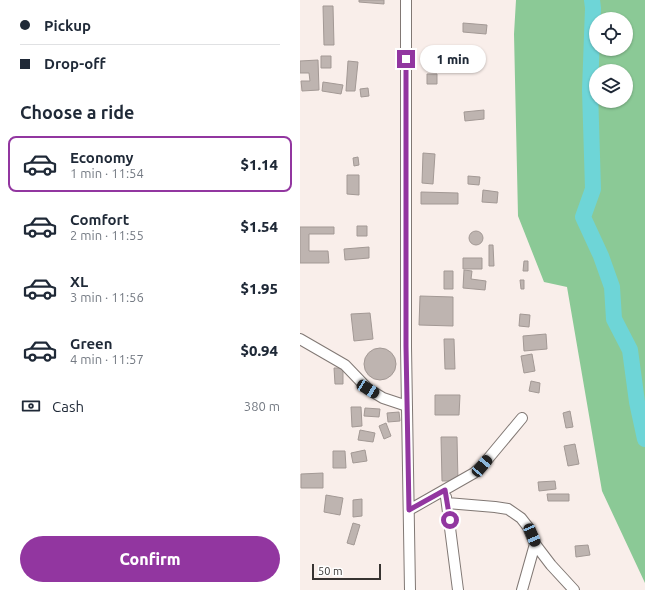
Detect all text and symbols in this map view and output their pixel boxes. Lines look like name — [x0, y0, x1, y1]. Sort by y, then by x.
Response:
map controls — [589, 12, 633, 108]
button: locate — [589, 12, 633, 56]
text: Pickup — [44, 17, 91, 34]
callout: 1 min — [420, 45, 486, 73]
route end — [397, 50, 415, 68]
text: 1 min — [436, 52, 470, 66]
text: Drop-off — [44, 55, 106, 72]
button: layers — [589, 64, 633, 108]
text: Choose a ride — [20, 102, 134, 122]
icon: car — [22, 146, 58, 182]
text: Economy — [70, 149, 134, 166]
text: $1.14 — [240, 156, 278, 173]
text: 1 min · 11:54 — [70, 166, 144, 180]
icon: car — [22, 208, 58, 244]
text: Comfort — [70, 211, 129, 228]
text: $1.54 — [240, 218, 278, 235]
text: 2 min · 11:55 — [70, 228, 144, 242]
icon: car — [22, 270, 58, 306]
text: XL — [70, 273, 88, 290]
text: $1.95 — [240, 280, 278, 297]
text: 3 min · 11:56 — [70, 290, 144, 304]
icon: car — [22, 332, 58, 368]
text: Green — [70, 335, 112, 352]
text: $0.94 — [240, 342, 278, 359]
text: 4 min · 11:57 — [70, 352, 144, 366]
car — [355, 378, 381, 400]
icon: cash — [20, 395, 42, 417]
text: Cash — [52, 398, 84, 415]
text: 380 m — [244, 399, 280, 413]
car — [470, 453, 494, 479]
route start — [441, 511, 459, 529]
car — [522, 522, 542, 548]
button: Confirm — [20, 536, 280, 582]
scale bar — [312, 562, 381, 581]
text: 50 m — [318, 565, 342, 577]

